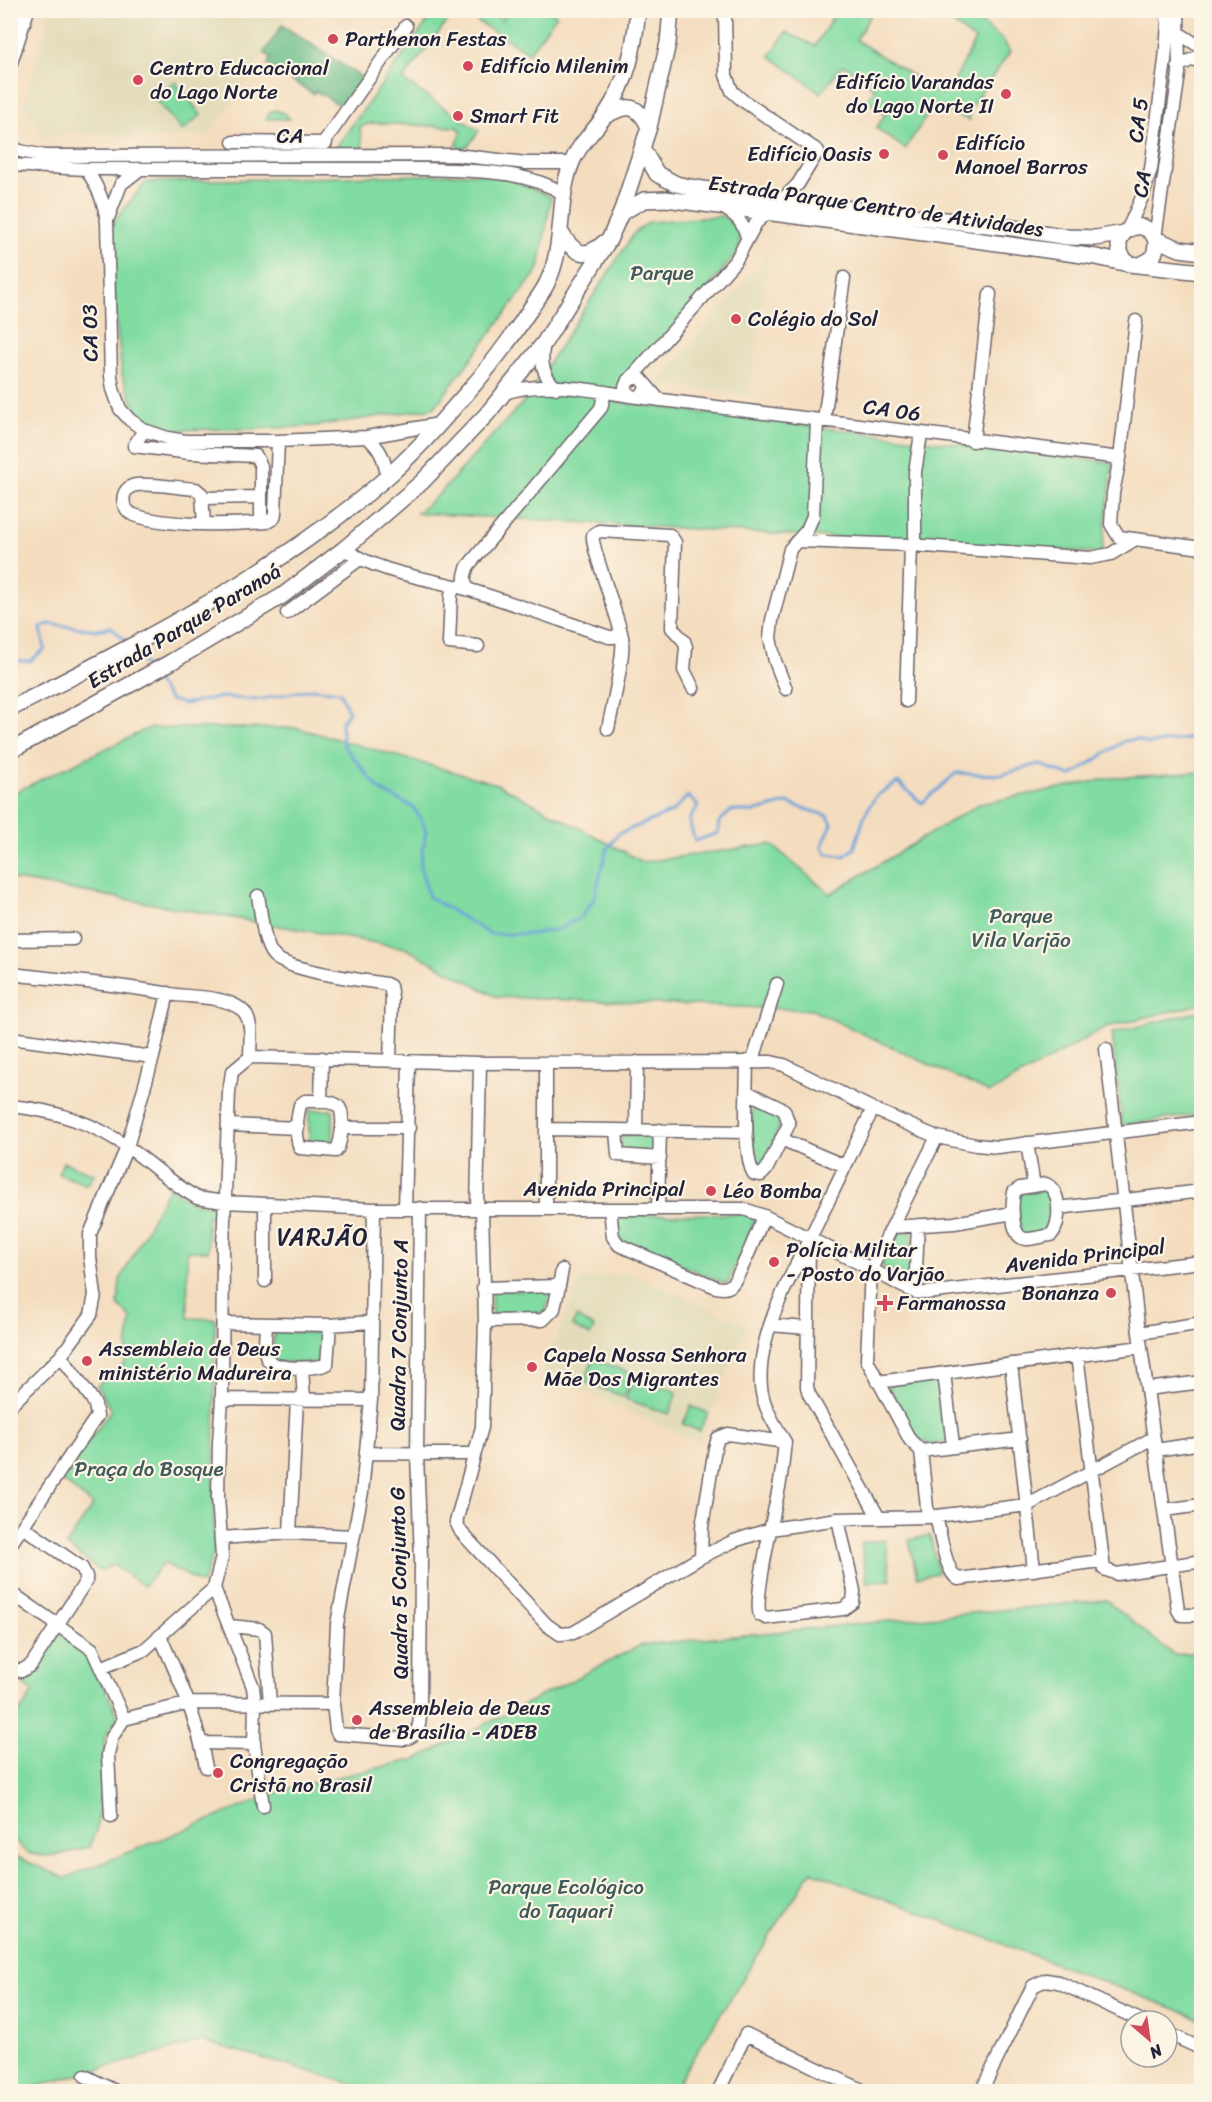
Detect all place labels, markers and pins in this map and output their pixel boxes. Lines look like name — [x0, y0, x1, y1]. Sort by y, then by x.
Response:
place label: Parthenon Festas — [345, 20, 507, 58]
marker: Parthenon Festas — [326, 32, 340, 46]
place label: Edifício Milenim — [480, 47, 629, 85]
place label: Centro Educacional do Lago Norte — [150, 49, 330, 111]
marker: Edifício Milenim — [461, 59, 475, 73]
place label: Edifício Varandas do Lago Norte II — [835, 63, 995, 125]
marker: Centro Educacional do Lago Norte — [131, 73, 145, 87]
marker: Edifício Varandas do Lago Norte II — [999, 87, 1013, 101]
place label: Smart Fit — [470, 97, 559, 135]
marker: Smart Fit — [451, 109, 465, 123]
place label: Edifício Manoel Barros — [955, 124, 1088, 186]
place label: Edifício Oasis — [747, 135, 872, 173]
marker: Edifício Oasis — [877, 147, 891, 161]
marker: Edifício Manoel Barros — [936, 148, 950, 162]
place label: Colégio do Sol — [748, 300, 879, 338]
marker: Colégio do Sol — [729, 312, 743, 326]
place label: Léo Bomba — [723, 1172, 822, 1210]
marker: Léo Bomba — [704, 1184, 718, 1198]
place label: Polícia Militar - Posto do Varjão — [786, 1231, 945, 1293]
marker: Polícia Militar - Posto do Varjão — [767, 1255, 781, 1269]
place label: Bonanza — [1021, 1274, 1099, 1312]
place label: Farmanossa — [897, 1284, 1006, 1322]
marker: Bonanza — [1104, 1286, 1118, 1300]
marker: Farmanossa — [878, 1296, 892, 1310]
place label: Assembleia de Deus ministério Madureira — [98, 1330, 292, 1392]
place label: Capela Nossa Senhora Mãe Dos Migrantes — [544, 1336, 747, 1398]
marker: Assembleia de Deus ministério Madureira — [80, 1354, 94, 1368]
marker: Capela Nossa Senhora Mãe Dos Migrantes — [525, 1360, 539, 1374]
place label: Assembleia de Deus de Brasília - ADEB — [368, 1689, 550, 1751]
marker: Assembleia de Deus de Brasília - ADEB — [350, 1713, 364, 1727]
place label: Congregação Cristã no Brasil — [230, 1742, 373, 1804]
marker: Congregação Cristã no Brasil — [211, 1766, 225, 1780]

